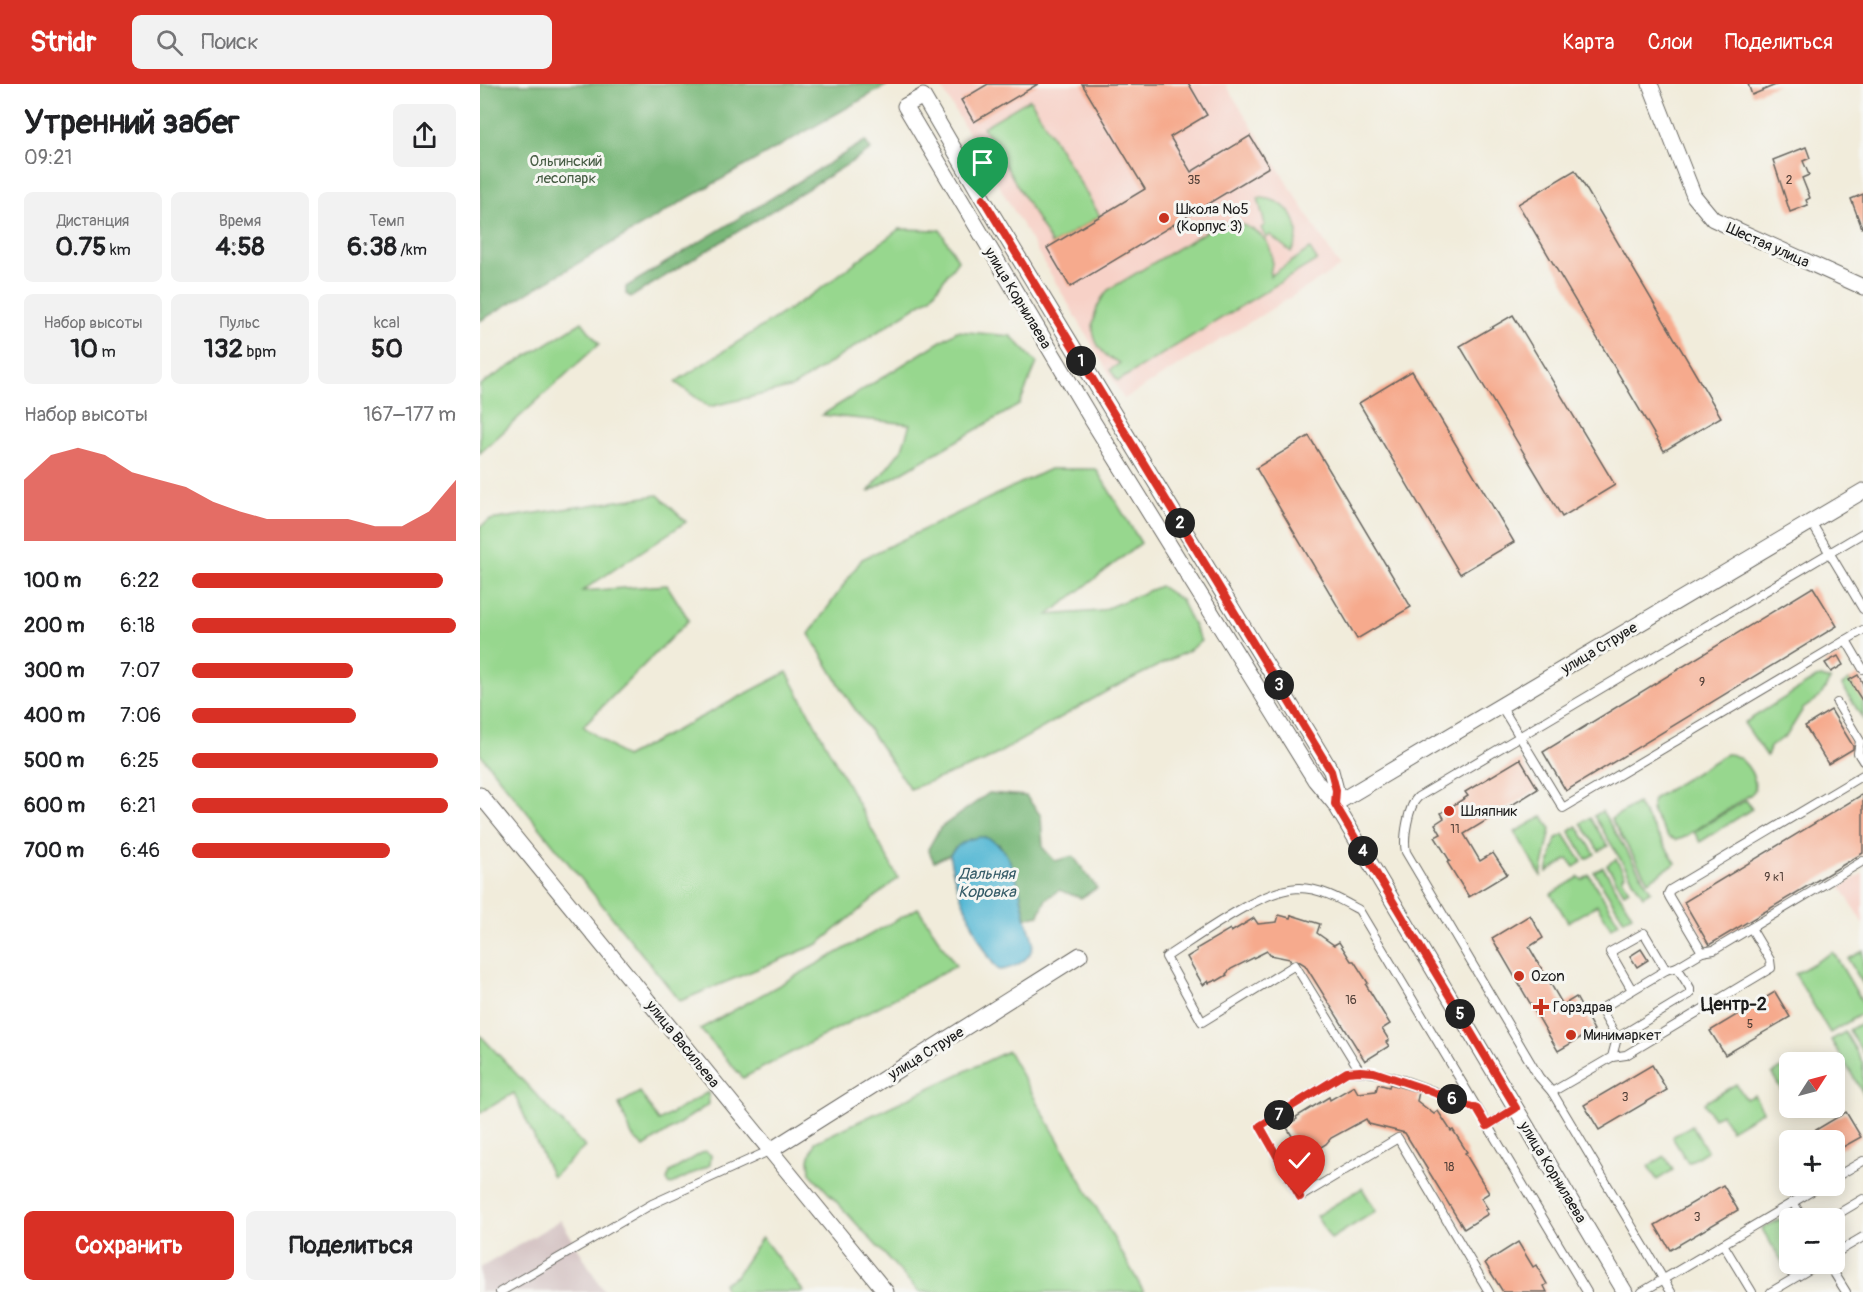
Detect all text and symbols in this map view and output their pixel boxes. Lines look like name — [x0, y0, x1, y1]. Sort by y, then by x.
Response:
search box — [132, 15, 552, 69]
text: Stridr — [30, 25, 96, 60]
icon: search — [153, 26, 186, 59]
text: Поиск — [201, 28, 259, 56]
text: Карта — [1562, 29, 1614, 56]
text: Слои — [1647, 29, 1692, 56]
text: Поделиться — [1725, 29, 1833, 56]
text: Утренний забег — [24, 102, 240, 143]
button: share — [393, 104, 456, 167]
pin — [957, 137, 1008, 199]
text: 09:21 — [24, 145, 72, 170]
icon: arrive — [966, 146, 999, 179]
park label: Ольгинский лесопарк — [530, 152, 602, 188]
house number: 35 — [1187, 173, 1201, 188]
house number: 2 — [1786, 173, 1793, 188]
place label: Школа №5 (Корпус 3) — [1176, 200, 1249, 236]
text: Дистанция — [57, 211, 129, 231]
text: Время — [219, 211, 261, 231]
text: Темп — [369, 211, 405, 231]
marker: Школа №5 (Корпус 3) — [1157, 211, 1171, 225]
street label: Шестая улица — [1723, 219, 1812, 272]
text: 0.75 — [55, 231, 106, 263]
text: 4:58 — [215, 231, 265, 263]
text: 6:38 — [347, 231, 397, 263]
text: km — [106, 240, 131, 260]
text: /km — [397, 240, 427, 260]
street label: улица Корнилаева — [979, 243, 1055, 353]
text: Набор высоты — [43, 313, 143, 333]
text: Пульс — [220, 313, 260, 333]
text: kcal — [374, 313, 400, 333]
text: 10 — [70, 333, 98, 365]
text: 132 — [204, 333, 243, 365]
text: 50 — [371, 333, 403, 365]
text: m — [98, 342, 116, 362]
text: bpm — [243, 342, 276, 362]
pin: 1 — [1066, 346, 1096, 376]
text: 1 — [1078, 351, 1084, 371]
text: Набор высоты — [24, 402, 148, 427]
text: 167–177 m — [363, 402, 456, 427]
pin: 2 — [1165, 508, 1195, 538]
text: 2 — [1176, 513, 1184, 533]
text: 100 m — [24, 568, 81, 593]
text: 6:22 — [120, 568, 159, 593]
text: 200 m — [24, 613, 85, 638]
text: 6:18 — [120, 613, 155, 638]
street label: улица Струве — [1557, 618, 1641, 679]
text: 300 m — [24, 658, 85, 683]
text: 7:07 — [120, 658, 160, 683]
pin: 3 — [1264, 670, 1294, 700]
text: 3 — [1275, 675, 1283, 695]
house number: 9 — [1699, 675, 1705, 690]
text: 400 m — [24, 703, 85, 728]
text: 7:06 — [120, 703, 161, 728]
text: 500 m — [24, 748, 84, 773]
text: 6:25 — [120, 748, 159, 773]
text: 600 m — [24, 793, 85, 818]
text: 6:21 — [120, 793, 156, 818]
place label: Шляпник — [1461, 802, 1518, 821]
marker: Шляпник — [1442, 804, 1456, 818]
house number: 11 — [1450, 822, 1460, 837]
pin: 4 — [1348, 836, 1378, 866]
text: 700 m — [24, 838, 84, 863]
text: 6:46 — [120, 838, 160, 863]
text: 4 — [1358, 841, 1368, 861]
water label: Дальняя Коровка — [958, 864, 1017, 902]
house number: 9 к1 — [1764, 870, 1784, 885]
place label: Ozon — [1531, 967, 1565, 986]
marker: Ozon — [1512, 969, 1526, 983]
house number: 16 — [1345, 993, 1357, 1008]
district label: Центр-2 — [1701, 993, 1767, 1016]
street label: улица Васильева — [641, 996, 724, 1092]
place label: Горздрав — [1553, 998, 1613, 1017]
pin: 5 — [1445, 999, 1475, 1029]
marker: Горздрав — [1534, 1000, 1548, 1014]
text: 5 — [1456, 1004, 1464, 1024]
house number: 5 — [1747, 1017, 1753, 1032]
street label: улица Струве — [884, 1022, 968, 1085]
place label: Минимаркет — [1583, 1026, 1662, 1045]
marker: Минимаркет — [1564, 1028, 1578, 1042]
north arrow — [1779, 1052, 1845, 1118]
map controls — [1779, 1052, 1845, 1274]
pin: 6 — [1437, 1084, 1467, 1114]
text: 6 — [1447, 1089, 1457, 1109]
house number: 3 — [1622, 1090, 1629, 1105]
pin: 7 — [1264, 1100, 1294, 1130]
text: 7 — [1275, 1105, 1283, 1125]
street label: улица Корнилаева — [1514, 1117, 1590, 1227]
button: + — [1779, 1130, 1845, 1196]
pin — [1274, 1135, 1325, 1197]
icon: check — [1283, 1144, 1316, 1177]
house number: 18 — [1444, 1160, 1454, 1175]
button: − — [1779, 1208, 1845, 1274]
house number: 3 — [1694, 1210, 1701, 1225]
button: Сохранить — [24, 1211, 234, 1280]
button: Поделиться — [246, 1211, 456, 1280]

